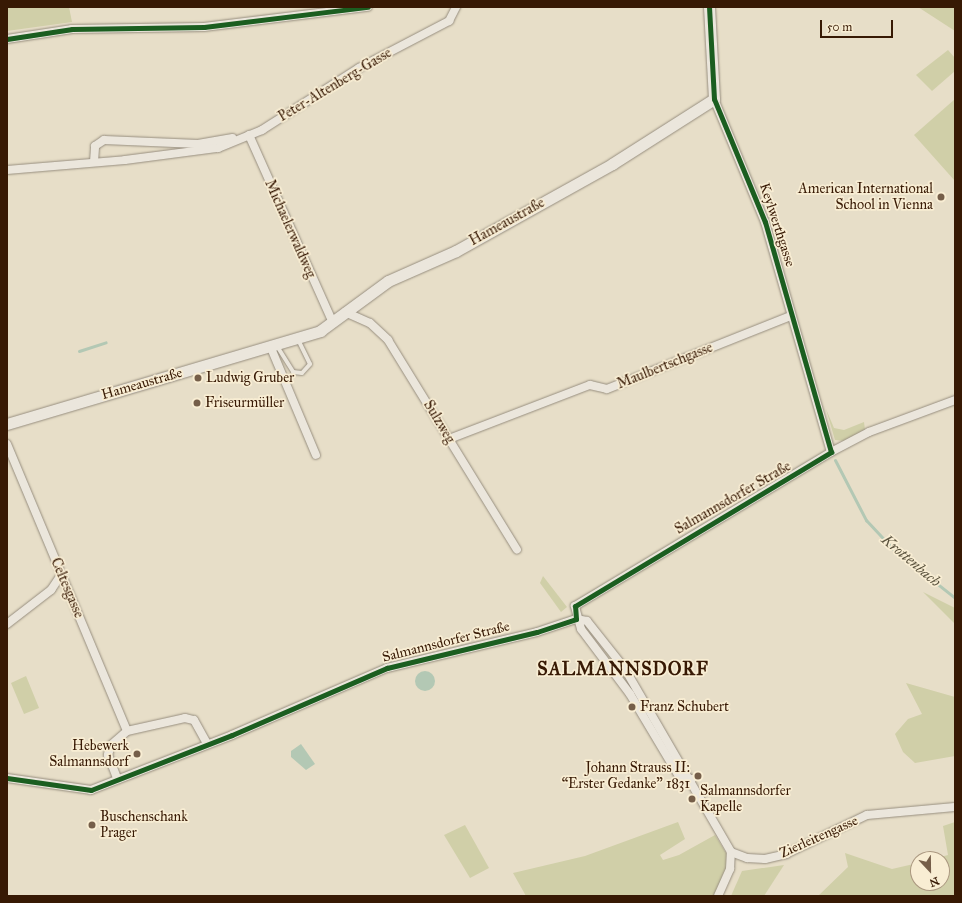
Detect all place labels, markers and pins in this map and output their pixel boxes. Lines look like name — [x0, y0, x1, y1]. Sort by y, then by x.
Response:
place label: American International School in Vienna — [798, 181, 933, 214]
marker: American International School in Vienna — [936, 192, 946, 202]
place label: Ludwig Gruber — [206, 370, 294, 386]
marker: Ludwig Gruber — [193, 373, 203, 383]
place label: Friseurmüller — [205, 395, 284, 411]
marker: Friseurmüller — [192, 398, 202, 408]
place label: Franz Schubert — [640, 699, 729, 715]
marker: Franz Schubert — [627, 702, 637, 712]
place label: Hebewerk Salmannsdorf — [49, 738, 129, 770]
marker: Hebewerk Salmannsdorf — [132, 749, 142, 759]
place label: Johann Strauss II: “Erster Gedanke” 1831 — [562, 760, 690, 792]
marker: Johann Strauss II: “Erster Gedanke” 1831 — [693, 771, 703, 781]
place label: Salmannsdorfer Kapelle — [700, 783, 791, 816]
marker: Salmannsdorfer Kapelle — [687, 794, 697, 804]
place label: Buschenschank Prager — [100, 809, 188, 842]
marker: Buschenschank Prager — [87, 820, 97, 830]

